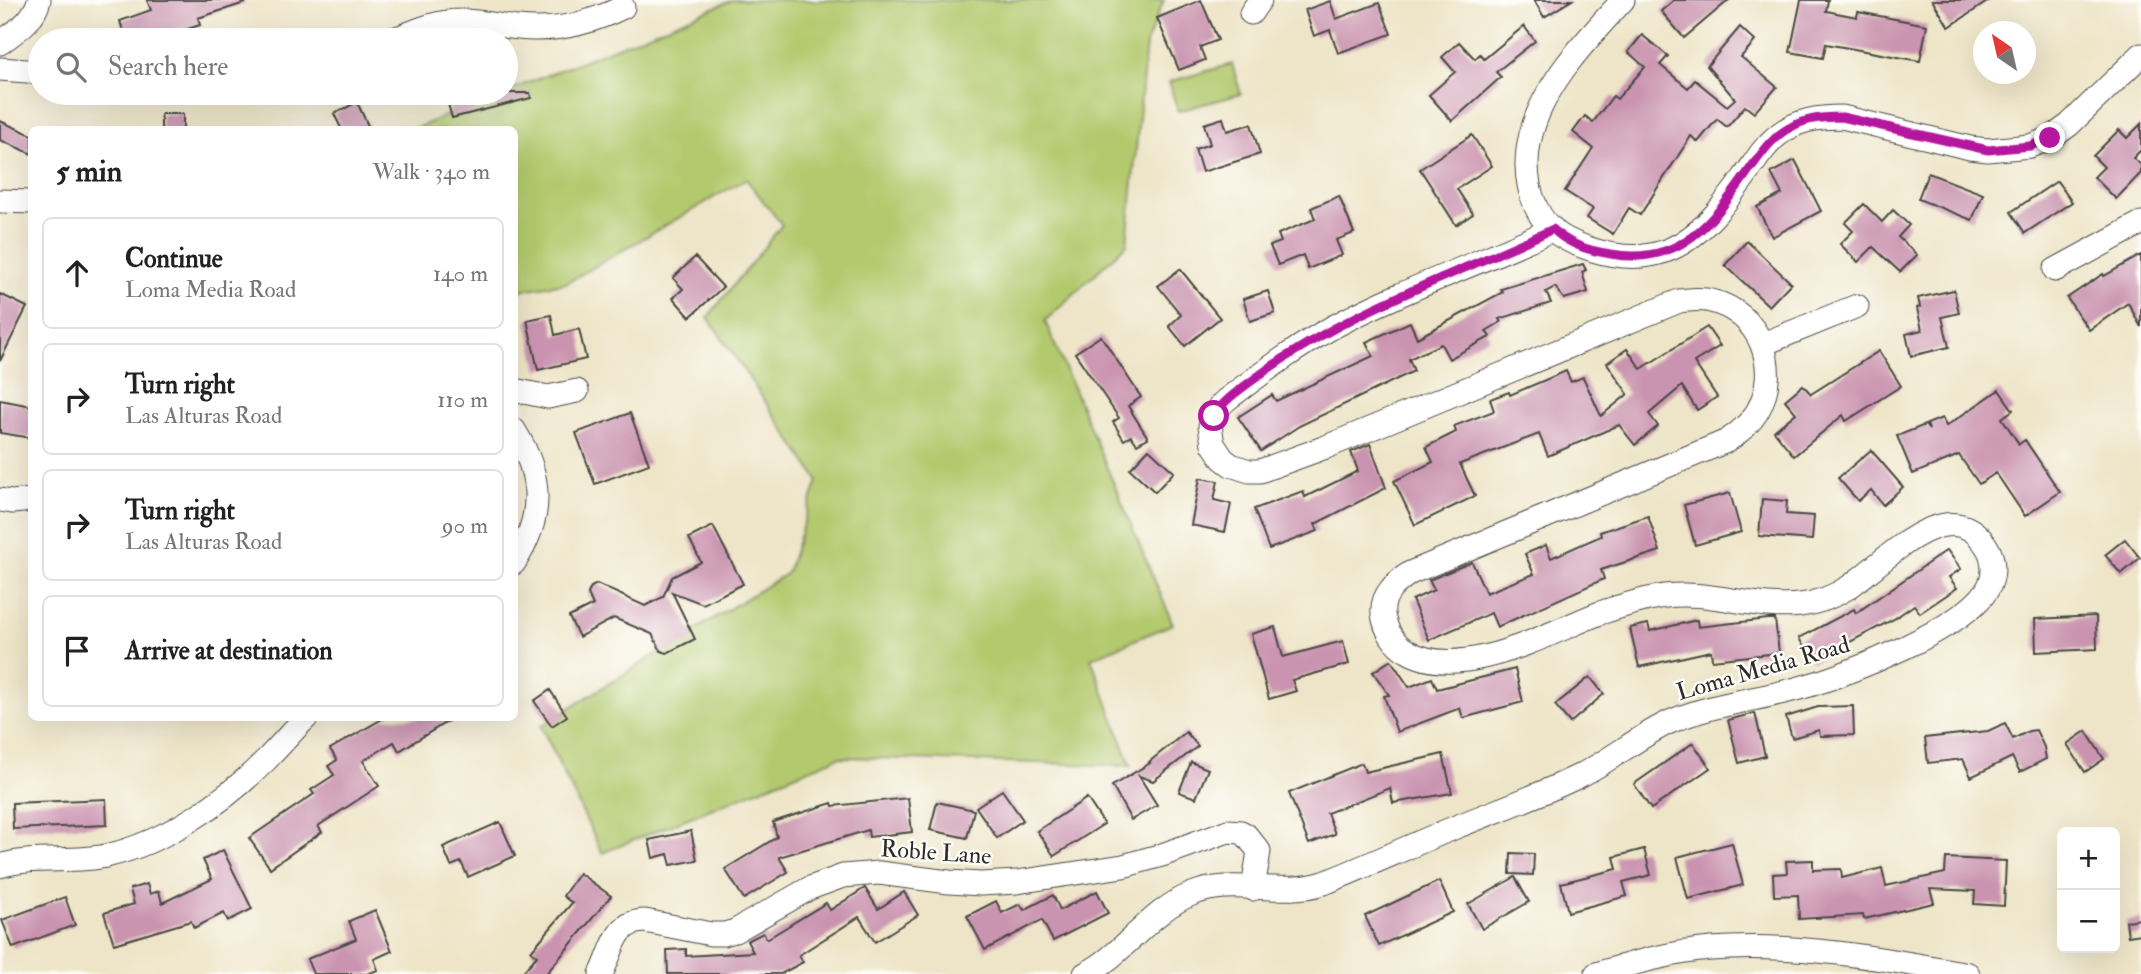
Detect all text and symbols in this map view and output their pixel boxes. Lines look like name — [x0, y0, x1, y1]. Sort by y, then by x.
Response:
north arrow — [1973, 21, 2036, 84]
search box — [28, 28, 518, 105]
icon: search — [52, 48, 90, 86]
text: Search here — [108, 51, 228, 83]
route end — [2034, 122, 2065, 153]
text: 5 min — [56, 153, 122, 190]
text: Walk · 340 m — [372, 157, 490, 186]
text: Continue — [125, 243, 223, 275]
icon: ahead — [58, 254, 96, 292]
text: 140 m — [433, 259, 488, 288]
text: Loma Media Road — [125, 275, 296, 304]
text: Turn right — [125, 369, 235, 401]
icon: right — [58, 380, 96, 418]
text: 110 m — [437, 385, 488, 414]
route start — [1198, 400, 1229, 431]
text: Las Alturas Road — [125, 401, 282, 430]
text: Turn right — [125, 495, 235, 527]
icon: right — [58, 506, 96, 544]
text: 90 m — [442, 511, 488, 540]
text: Las Alturas Road — [125, 527, 282, 556]
street label: Loma Media Road — [1673, 629, 1853, 708]
icon: arrive — [58, 632, 96, 670]
text: Arrive at destination — [125, 635, 333, 667]
map controls — [2057, 827, 2120, 953]
button: + — [2057, 827, 2120, 890]
street label: Roble Lane — [880, 833, 992, 872]
button: − — [2057, 890, 2120, 953]

